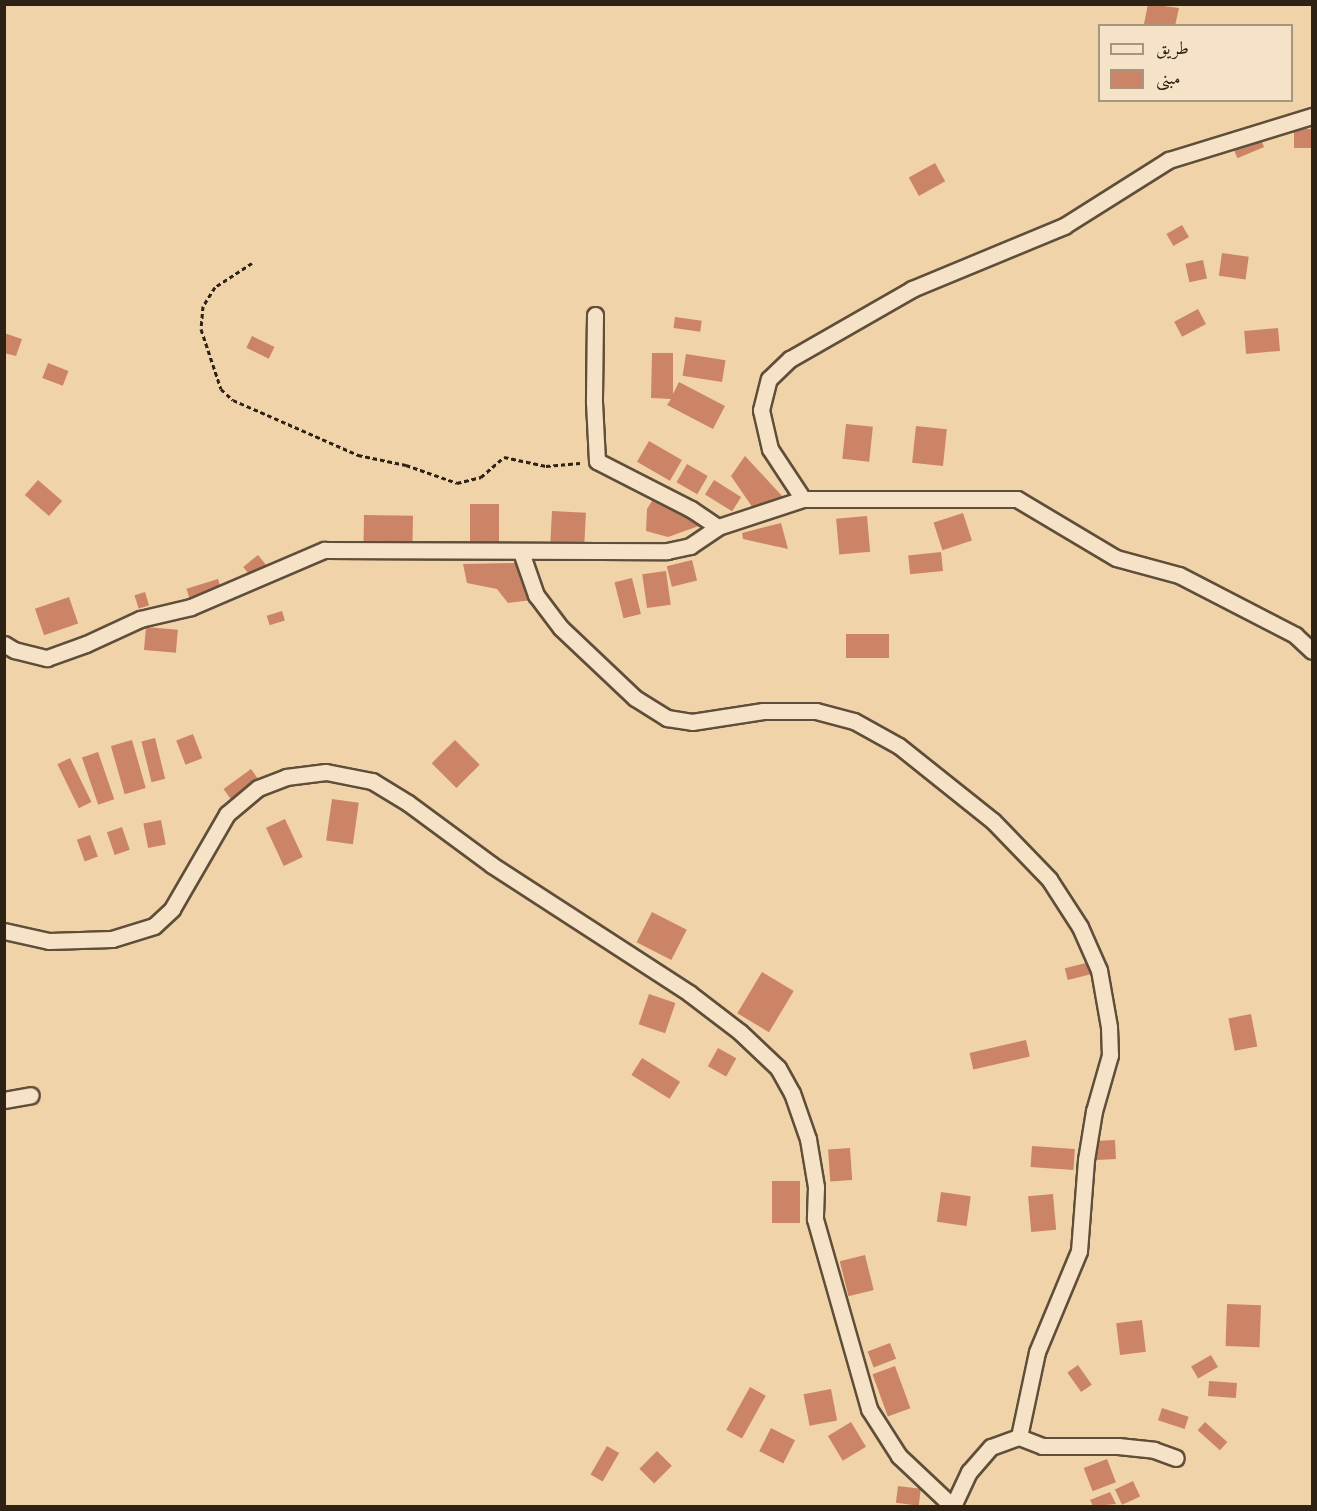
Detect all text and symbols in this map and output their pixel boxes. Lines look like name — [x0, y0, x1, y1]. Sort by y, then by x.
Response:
legend — [1098, 24, 1293, 102]
text: طريق — [1156, 38, 1189, 59]
text: مبنى — [1156, 68, 1181, 89]

